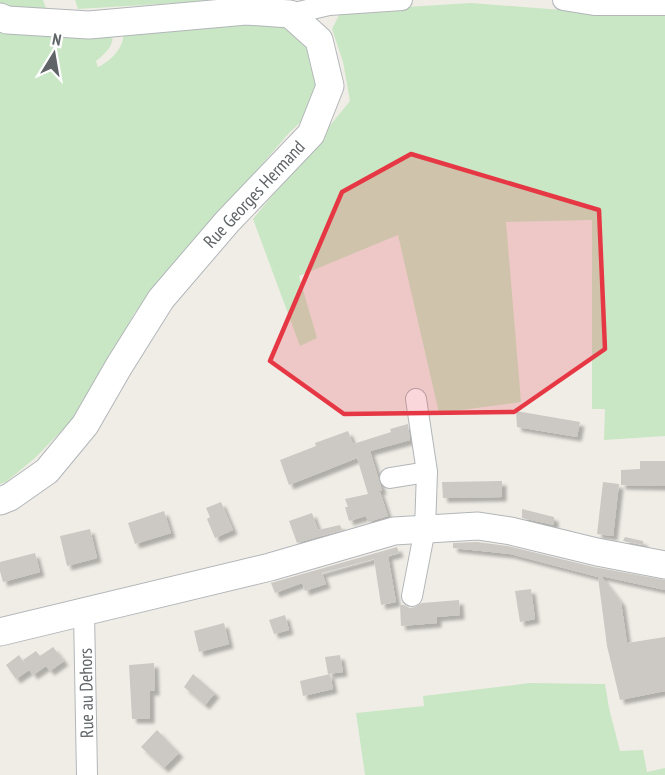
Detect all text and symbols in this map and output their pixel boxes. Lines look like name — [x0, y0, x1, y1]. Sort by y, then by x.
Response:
north arrow — [24, 24, 84, 84]
text: N — [51, 29, 63, 50]
street label: Rue Georges Hermand — [198, 136, 310, 252]
street label: Rue au Dehors — [74, 648, 98, 738]

